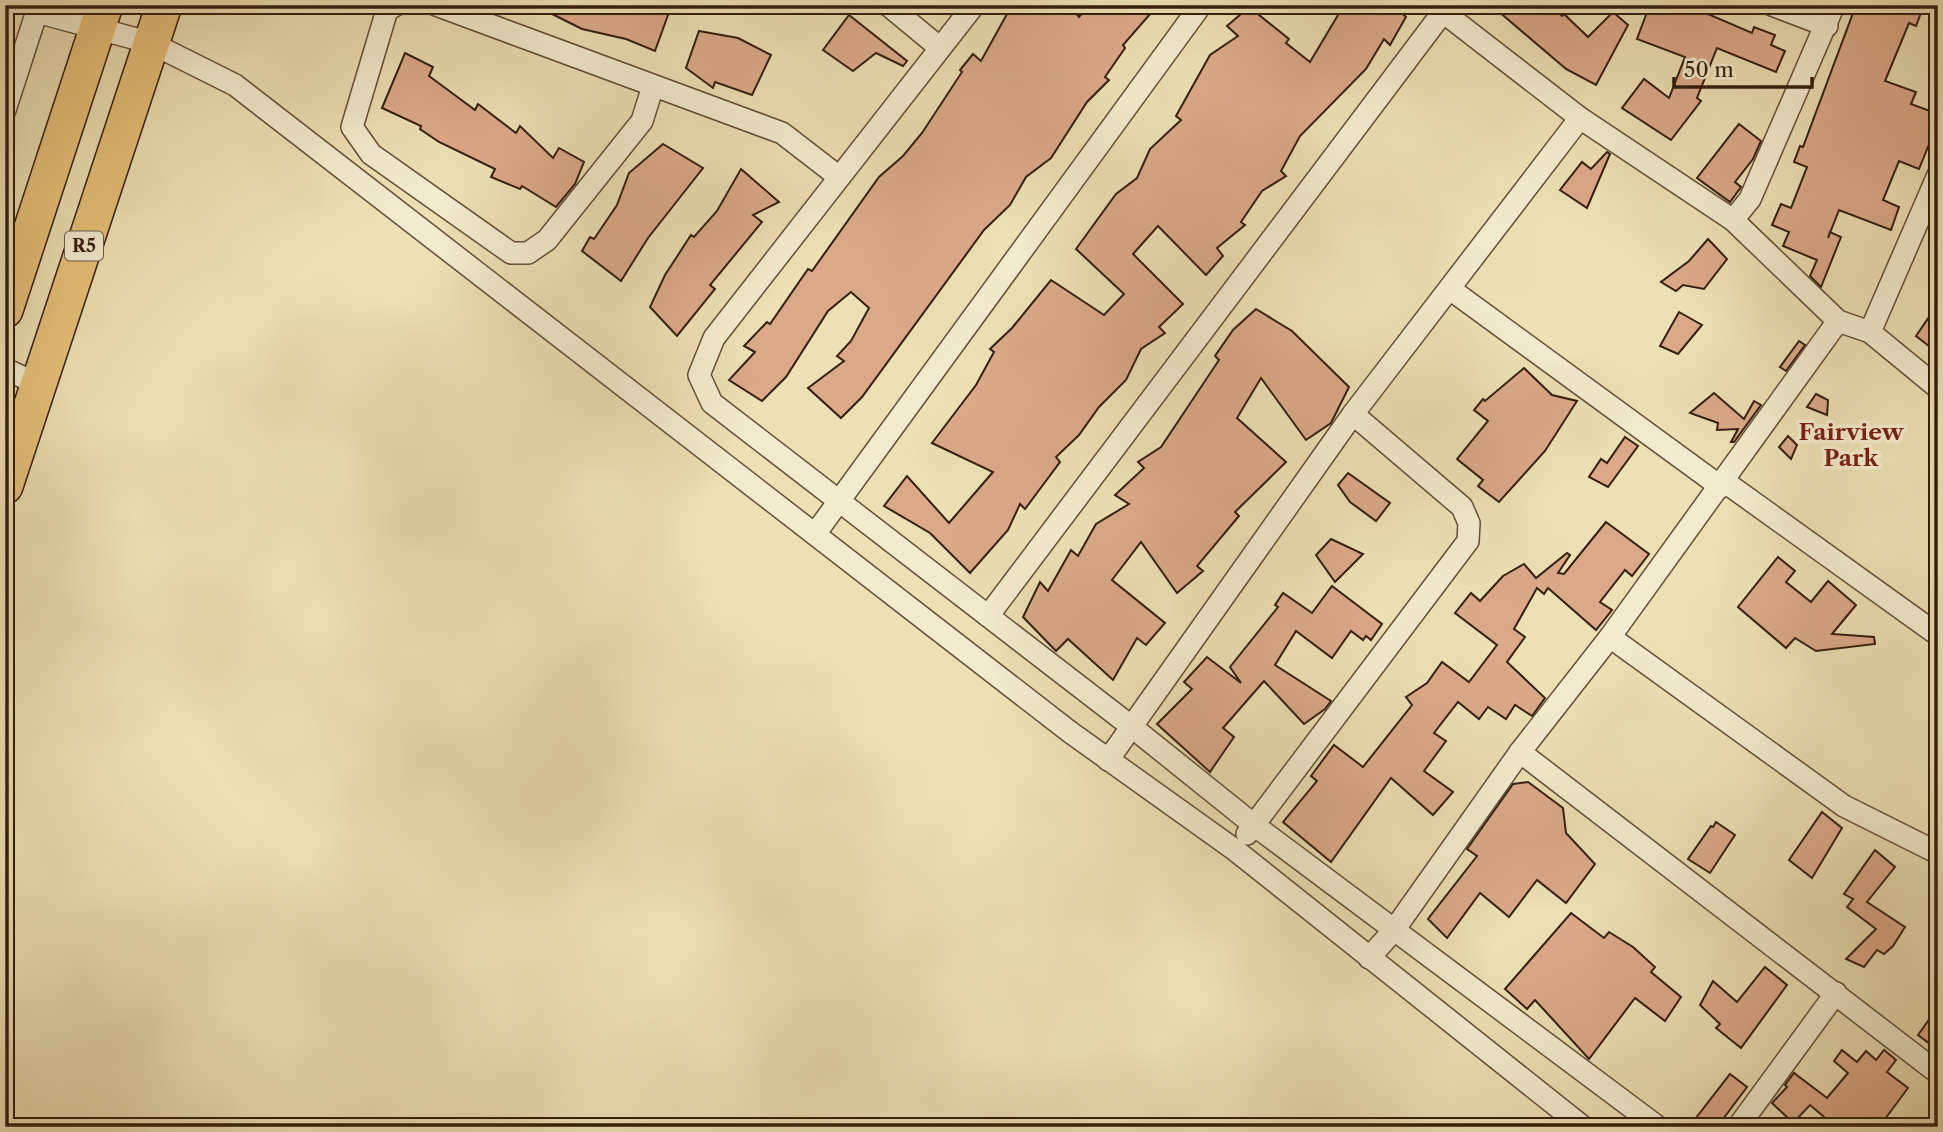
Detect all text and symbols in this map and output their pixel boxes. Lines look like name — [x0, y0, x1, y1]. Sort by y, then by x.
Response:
scale bar — [1674, 46, 1812, 90]
text: 50 m — [1684, 57, 1734, 82]
road number: R5 — [65, 232, 103, 260]
district label: Fairview Park — [1799, 418, 1905, 472]

